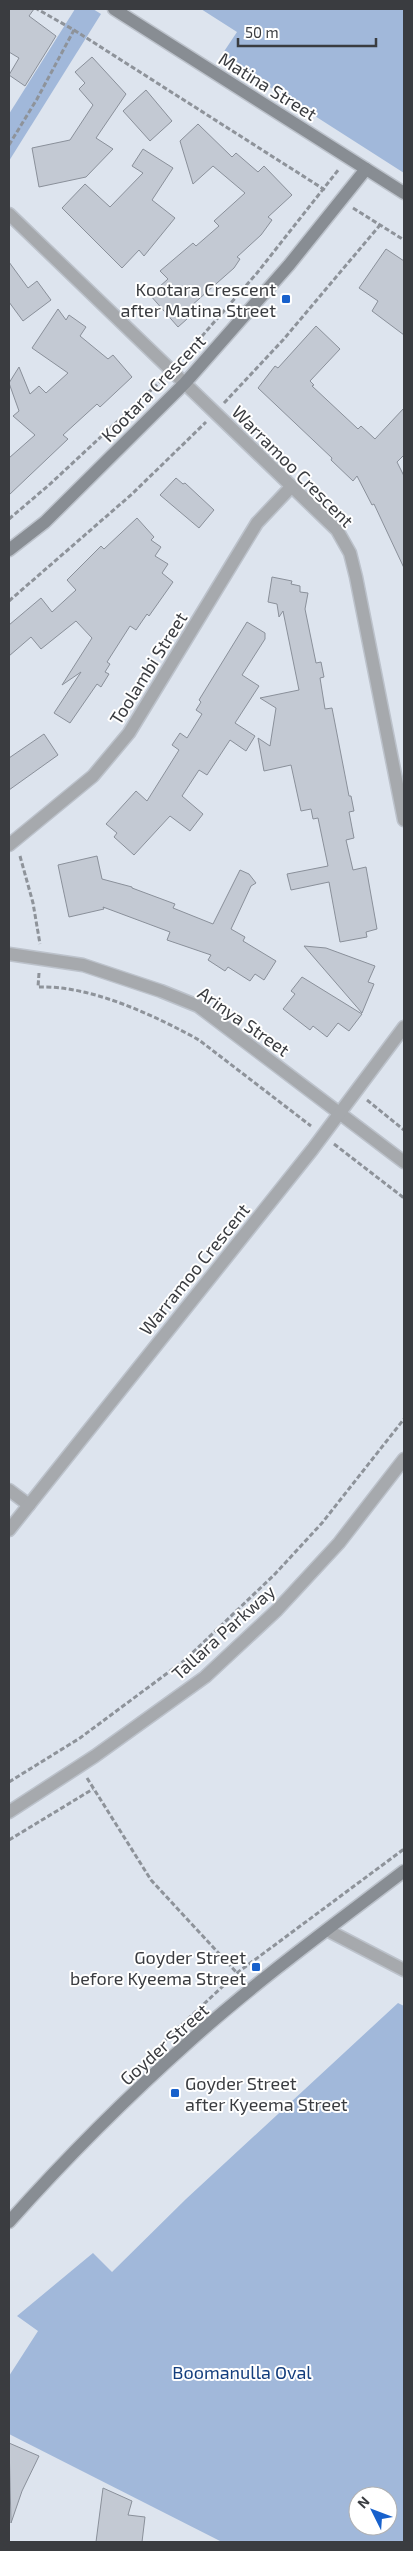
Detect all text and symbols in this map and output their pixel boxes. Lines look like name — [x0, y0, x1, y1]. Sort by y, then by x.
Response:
scale bar — [238, 15, 376, 47]
text: 50 m — [245, 23, 279, 41]
street label: Matina Street — [215, 47, 321, 125]
place label: Kootara Crescent after Matina Street — [121, 278, 276, 321]
marker: Kootara Crescent after Matina Street — [280, 293, 292, 305]
street label: Kootara Crescent — [96, 330, 210, 446]
street label: Warramoo Crescent — [228, 401, 358, 531]
street label: Toolambi Street — [105, 608, 191, 728]
street label: Arinya Street — [194, 981, 294, 1061]
street label: Warramoo Crescent — [134, 1199, 254, 1339]
street label: Tallara Parkway — [167, 1580, 280, 1684]
place label: Goyder Street before Kyeema Street — [70, 1946, 246, 1989]
marker: Goyder Street before Kyeema Street — [250, 1961, 262, 1973]
street label: Goyder Street — [115, 1998, 213, 2090]
place label: Goyder Street after Kyeema Street — [185, 2072, 348, 2115]
marker: Goyder Street after Kyeema Street — [169, 2087, 181, 2099]
park label: Boomanulla Oval — [172, 2361, 312, 2383]
north arrow — [348, 2486, 398, 2536]
text: N — [353, 2493, 373, 2511]

